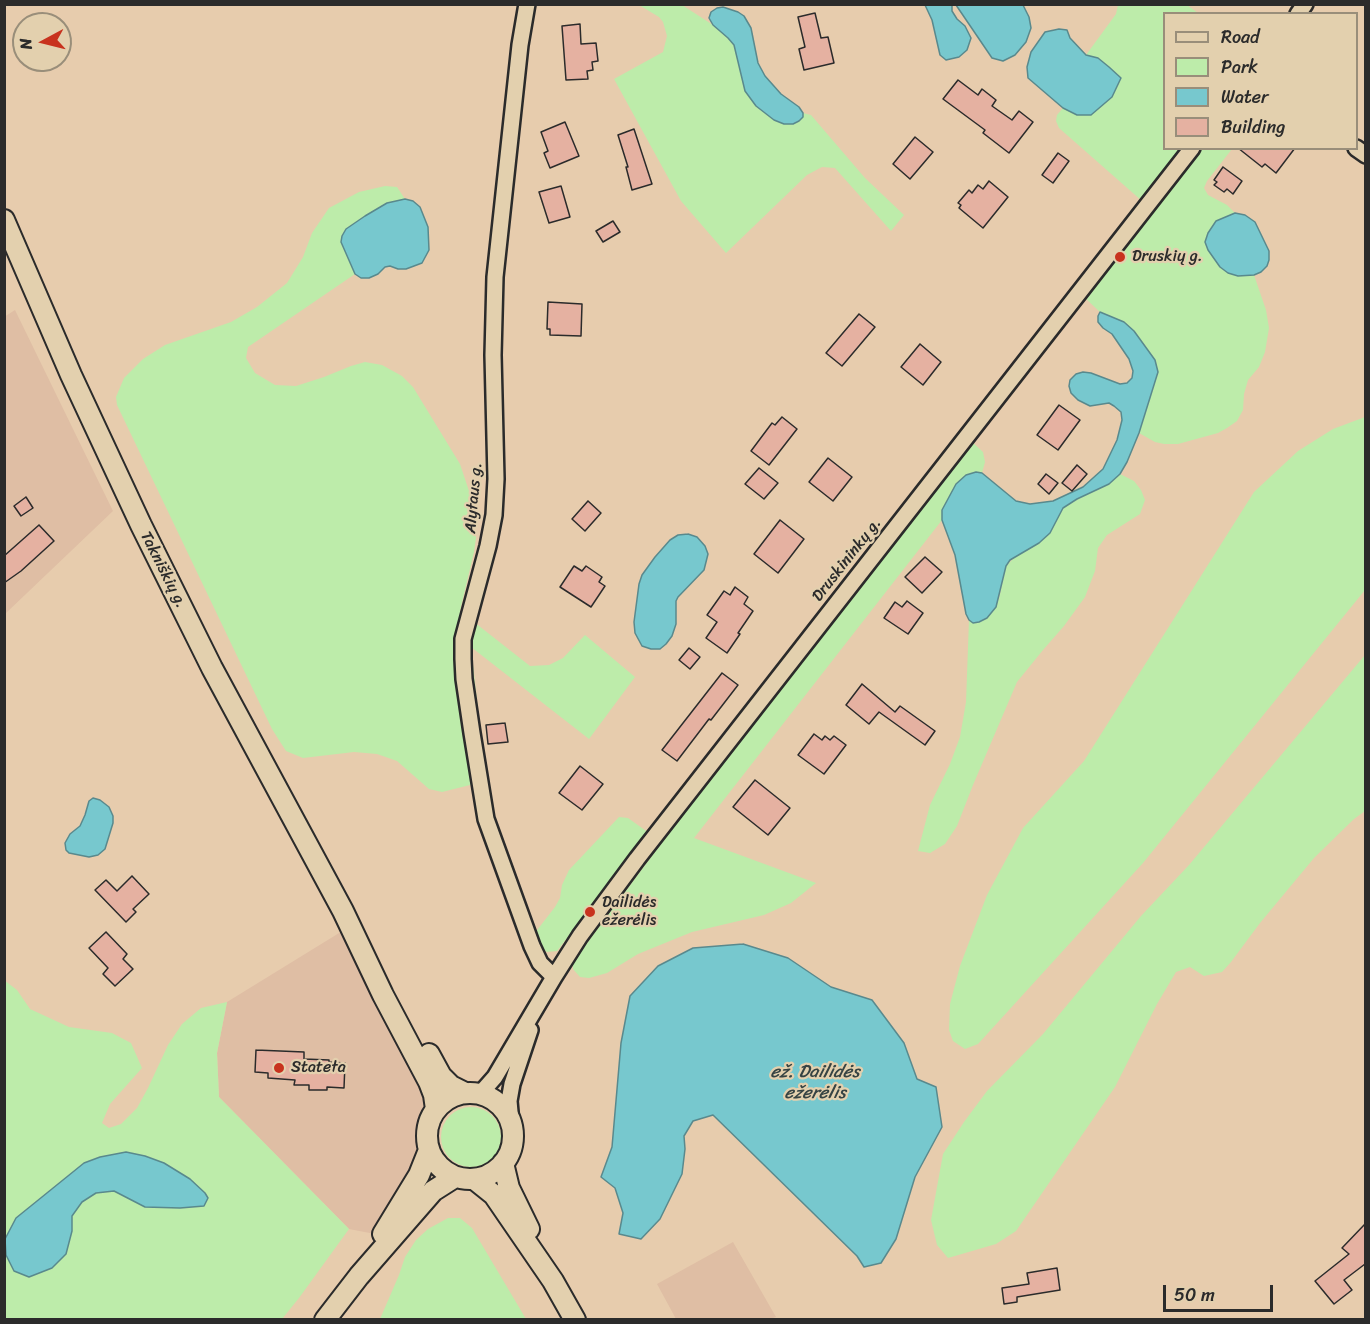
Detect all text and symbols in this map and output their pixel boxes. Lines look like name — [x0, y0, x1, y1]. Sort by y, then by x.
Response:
north arrow — [12, 12, 72, 72]
legend — [1163, 12, 1358, 150]
text: Road — [1221, 21, 1260, 53]
text: N — [11, 37, 41, 51]
text: Park — [1221, 51, 1258, 83]
text: Water — [1221, 81, 1268, 113]
text: Building — [1221, 111, 1285, 143]
place label: Druskių g. — [1132, 247, 1203, 267]
marker: Druskių g. — [1113, 250, 1127, 264]
street label: Alytaus g. — [461, 462, 487, 534]
street label: Druskininkų g. — [808, 514, 886, 606]
street label: Takniškių g. — [136, 529, 190, 611]
place label: Dailidės ežerėlis — [602, 893, 656, 931]
marker: Dailidės ežerėlis — [583, 905, 597, 919]
place label: Stateta — [291, 1058, 346, 1078]
marker: Stateta — [272, 1061, 286, 1075]
water label: ež. Dailidės ežerėlis — [771, 1061, 859, 1104]
scale bar — [1166, 1273, 1276, 1311]
text: 50 m — [1174, 1279, 1215, 1311]

